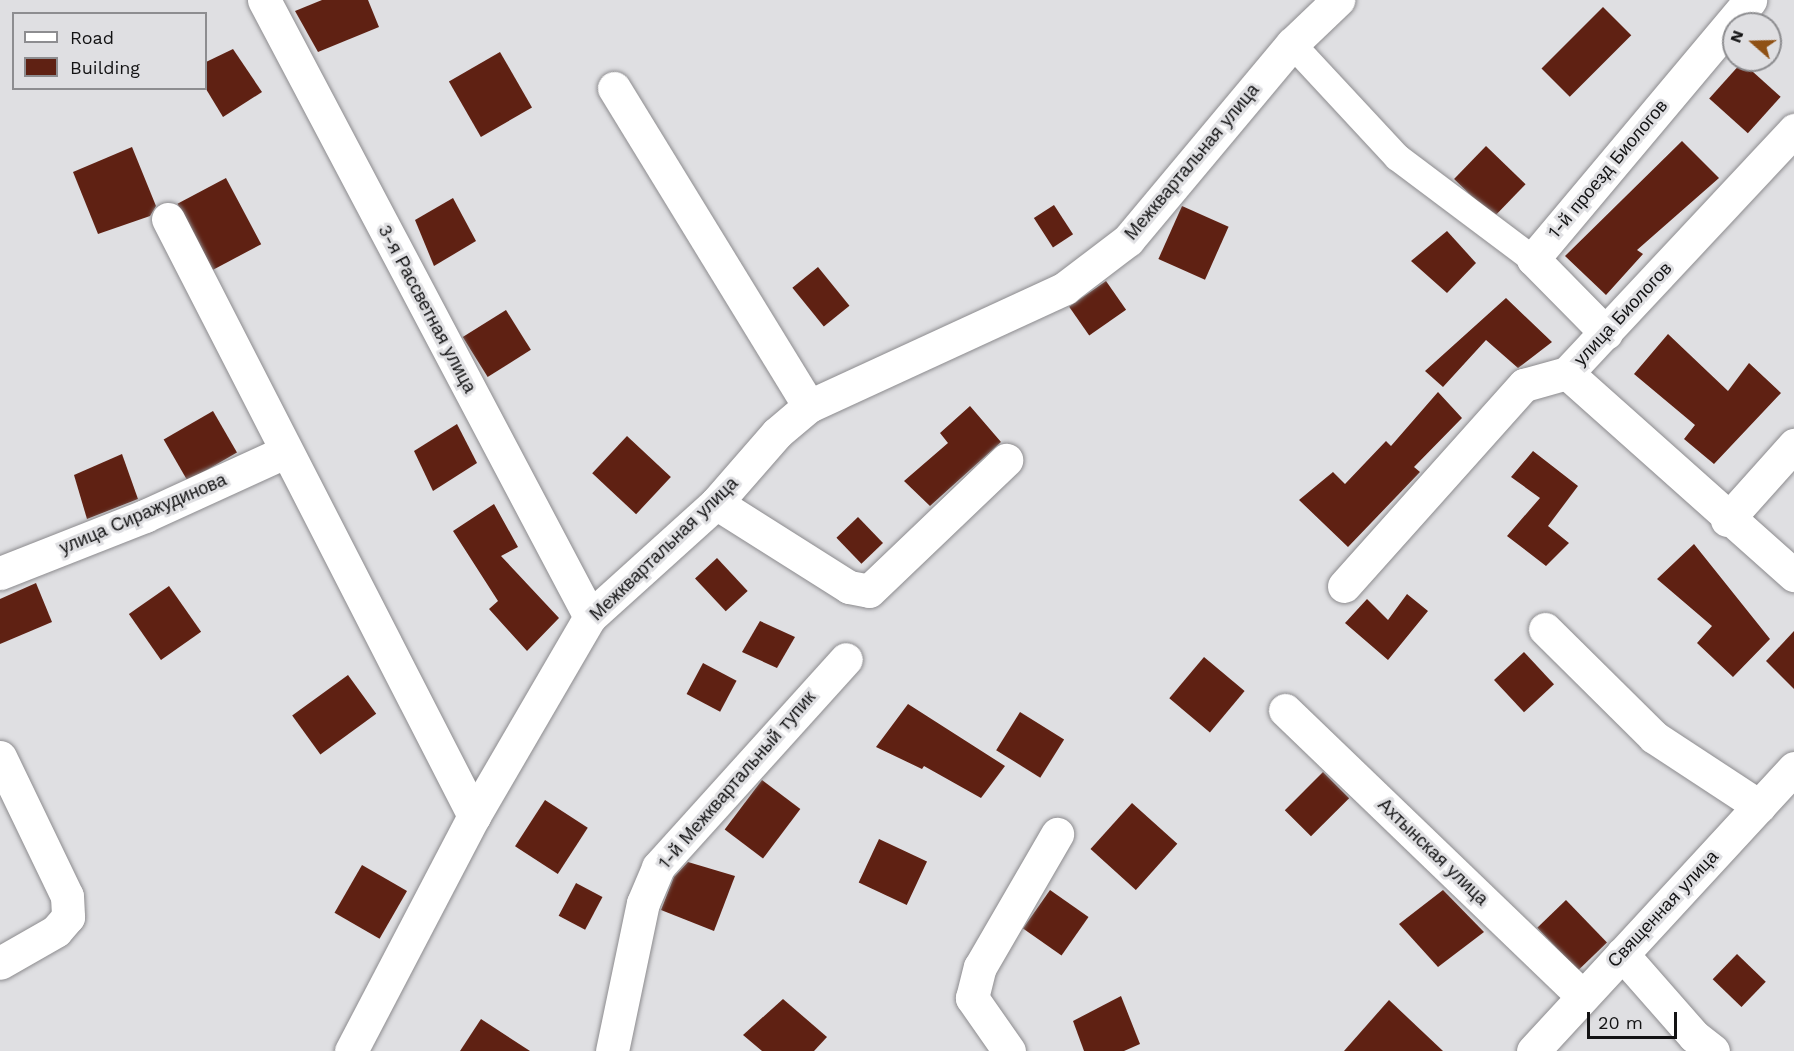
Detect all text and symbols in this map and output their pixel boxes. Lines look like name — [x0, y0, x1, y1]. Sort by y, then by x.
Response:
legend — [12, 12, 207, 90]
north arrow — [1722, 12, 1782, 72]
text: Road — [70, 27, 114, 48]
text: N — [1726, 28, 1747, 45]
text: Building — [70, 57, 140, 78]
street label: Межквартальная улица — [1120, 80, 1264, 244]
street label: 1-й проезд Биологов — [1544, 95, 1672, 243]
street label: 3-я Рассветная улица — [373, 221, 481, 397]
street label: улица Биологов — [1570, 258, 1676, 370]
street label: улица Сиражудинова — [56, 469, 230, 559]
street label: Межквартальная улица — [586, 473, 742, 625]
street label: 1-й Межквартальный тупик — [654, 687, 820, 873]
street label: Ахтынская улица — [1373, 794, 1493, 910]
street label: Священная улица — [1603, 846, 1723, 972]
scale bar — [1590, 1000, 1680, 1038]
text: 20 m — [1598, 1012, 1643, 1033]

